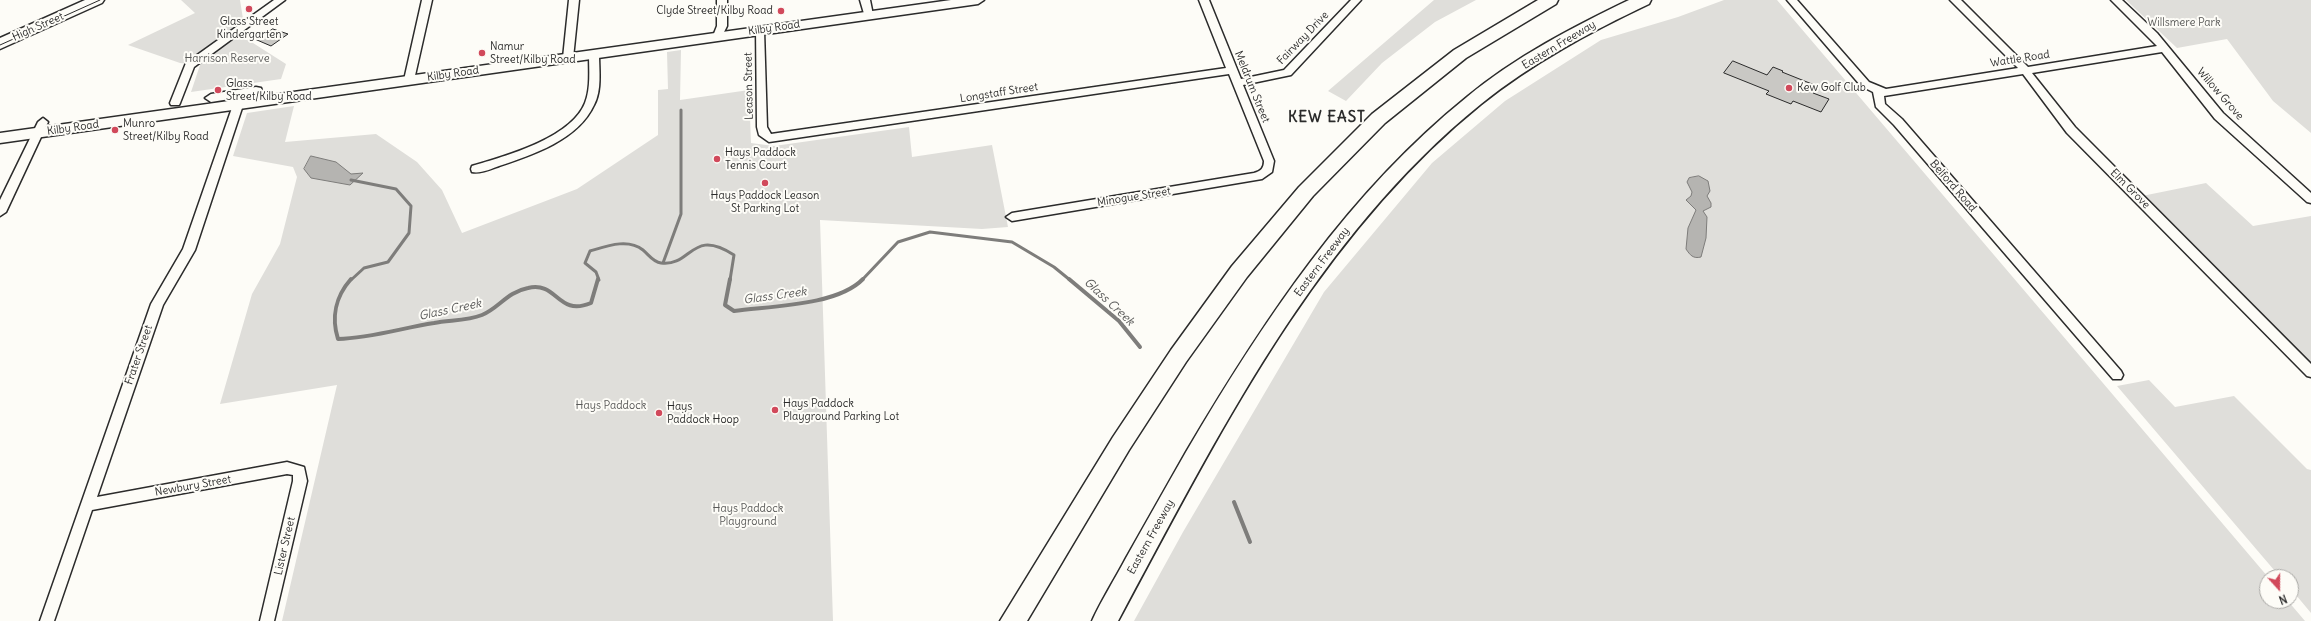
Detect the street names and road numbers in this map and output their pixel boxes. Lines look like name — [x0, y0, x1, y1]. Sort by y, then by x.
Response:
street label: Fairway Drive — [1274, 9, 1332, 67]
street label: High Street — [10, 10, 66, 44]
street label: Kilby Road — [747, 18, 801, 38]
street label: Eastern Freeway — [1520, 18, 1598, 72]
street label: Wattle Road — [1989, 48, 2051, 70]
street label: Meldrum Street — [1232, 49, 1272, 125]
street label: Leason Street — [742, 52, 756, 120]
street label: Kilby Road — [426, 64, 480, 84]
street label: Willow Grove — [2194, 65, 2246, 123]
street label: Longstaff Street — [959, 80, 1039, 106]
street label: Kilby Road — [46, 118, 100, 138]
street label: Belford Road — [1927, 157, 1979, 215]
street label: Elm Grove — [2107, 166, 2153, 212]
street label: Minogue Street — [1096, 185, 1172, 209]
street label: Eastern Freeway — [1292, 225, 1352, 299]
street label: Frater Street — [123, 323, 155, 387]
street label: Newbury Street — [154, 473, 232, 499]
street label: Eastern Freeway — [1125, 497, 1177, 577]
street label: Lister Street — [272, 516, 298, 576]

